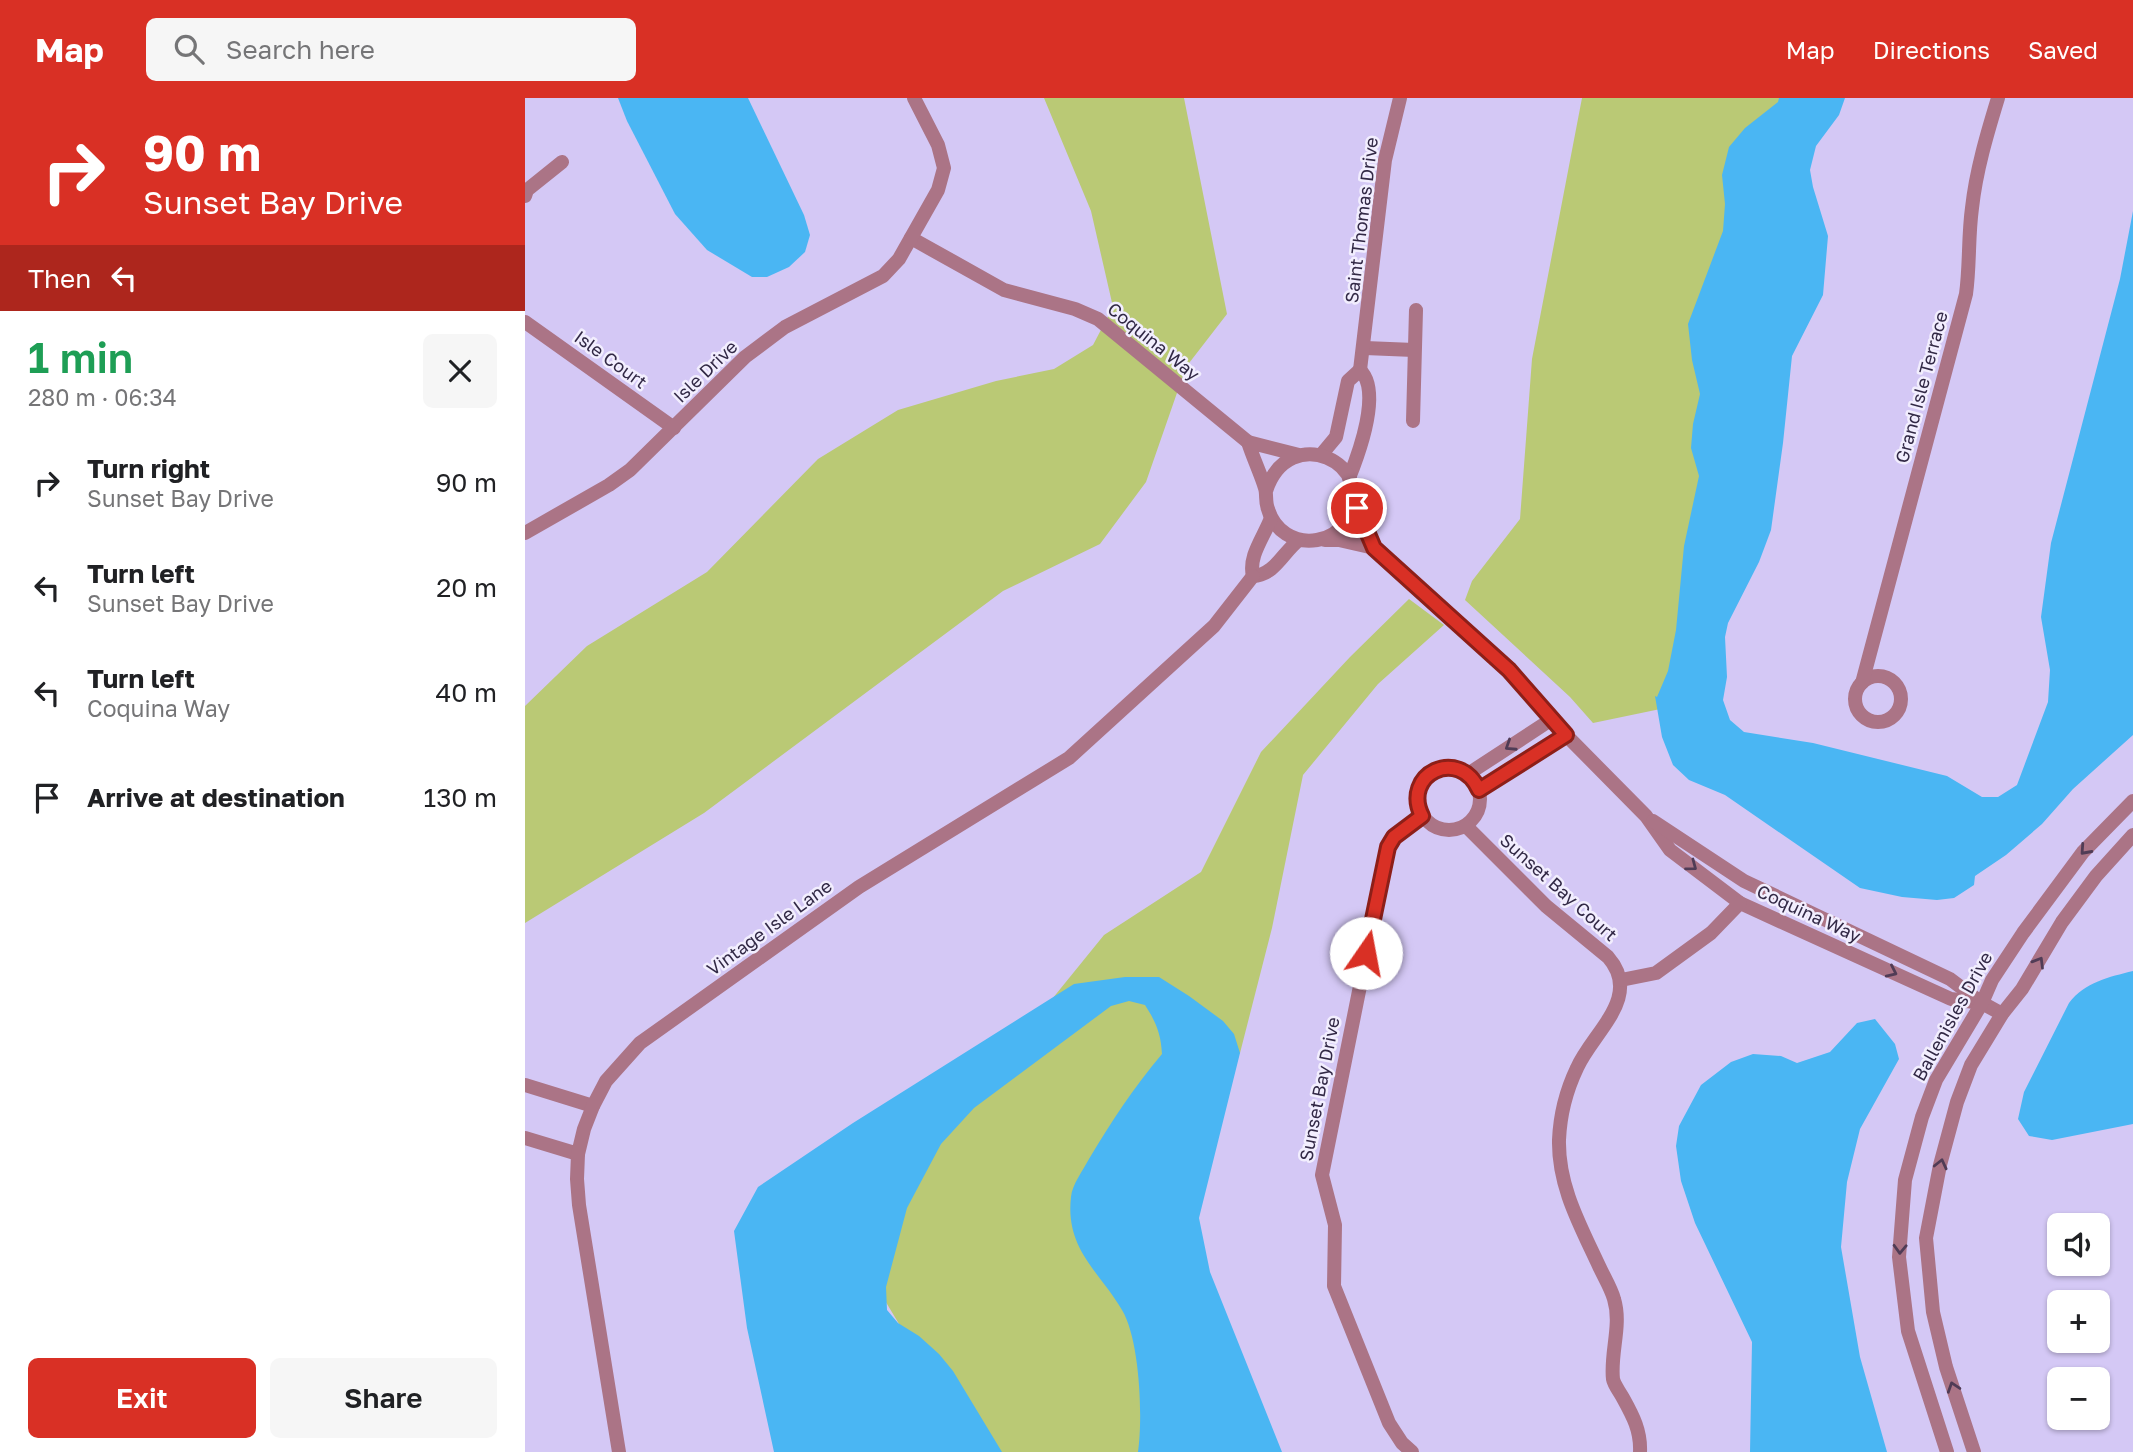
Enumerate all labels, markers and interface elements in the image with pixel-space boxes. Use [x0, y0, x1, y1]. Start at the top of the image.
search box [146, 18, 636, 81]
text: Map [35, 30, 104, 69]
icon: search [170, 30, 208, 68]
text: Search here [226, 34, 375, 65]
text: Map [1786, 35, 1835, 64]
text: Directions [1873, 35, 1990, 64]
text: Saved [2028, 35, 2098, 64]
text: 90 m [143, 123, 261, 182]
icon: right [28, 126, 119, 217]
street label: Saint Thomas Drive [1340, 136, 1382, 304]
text: Sunset Bay Drive [143, 183, 403, 221]
icon: left [105, 259, 143, 297]
text: Then [28, 263, 91, 294]
street label: Coquina Way [1104, 297, 1204, 385]
street label: Grand Isle Terrace [1890, 309, 1952, 465]
street label: Isle Court [570, 325, 652, 393]
text: 1 min [28, 332, 133, 382]
button: close [423, 334, 497, 408]
street label: Isle Drive [668, 335, 742, 407]
text: 280 m · 06:34 [28, 383, 177, 411]
text: Turn right [87, 453, 210, 484]
icon: right [28, 464, 66, 502]
text: 90 m [436, 467, 497, 498]
pin [1327, 478, 1387, 538]
text: Sunset Bay Drive [87, 484, 274, 512]
icon: arrive [1338, 489, 1376, 527]
text: Turn left [87, 558, 195, 589]
icon: left [28, 569, 66, 607]
text: 20 m [436, 572, 497, 603]
text: Sunset Bay Drive [87, 589, 274, 617]
text: Turn left [87, 663, 195, 694]
icon: left [28, 674, 66, 712]
text: 40 m [436, 677, 497, 708]
text: Coquina Way [87, 694, 230, 722]
one-way arrow [1505, 738, 1518, 751]
icon: arrive [28, 779, 66, 817]
text: Arrive at destination [87, 782, 345, 813]
text: 130 m [424, 782, 497, 813]
street label: Sunset Bay Court [1496, 829, 1622, 945]
one-way arrow [2081, 842, 2094, 855]
one-way arrow [1684, 858, 1696, 871]
street label: Vintage Isle Lane [702, 874, 836, 980]
street label: Coquina Way [1754, 879, 1864, 947]
position arrow [1329, 916, 1403, 990]
street label: Ballenisles Drive [1907, 948, 1997, 1084]
one-way arrow [2030, 956, 2043, 969]
one-way arrow [1885, 964, 1897, 978]
street label: Sunset Bay Drive [1294, 1015, 1344, 1163]
one-way arrow [1933, 1158, 1947, 1170]
map controls [2047, 1213, 2110, 1430]
button: sound [2047, 1213, 2110, 1276]
one-way arrow [1893, 1244, 1908, 1255]
button: + [2047, 1290, 2110, 1353]
button: Exit [28, 1358, 256, 1438]
button: Share [270, 1358, 497, 1438]
button: − [2047, 1367, 2110, 1430]
one-way arrow [1947, 1382, 1961, 1394]

